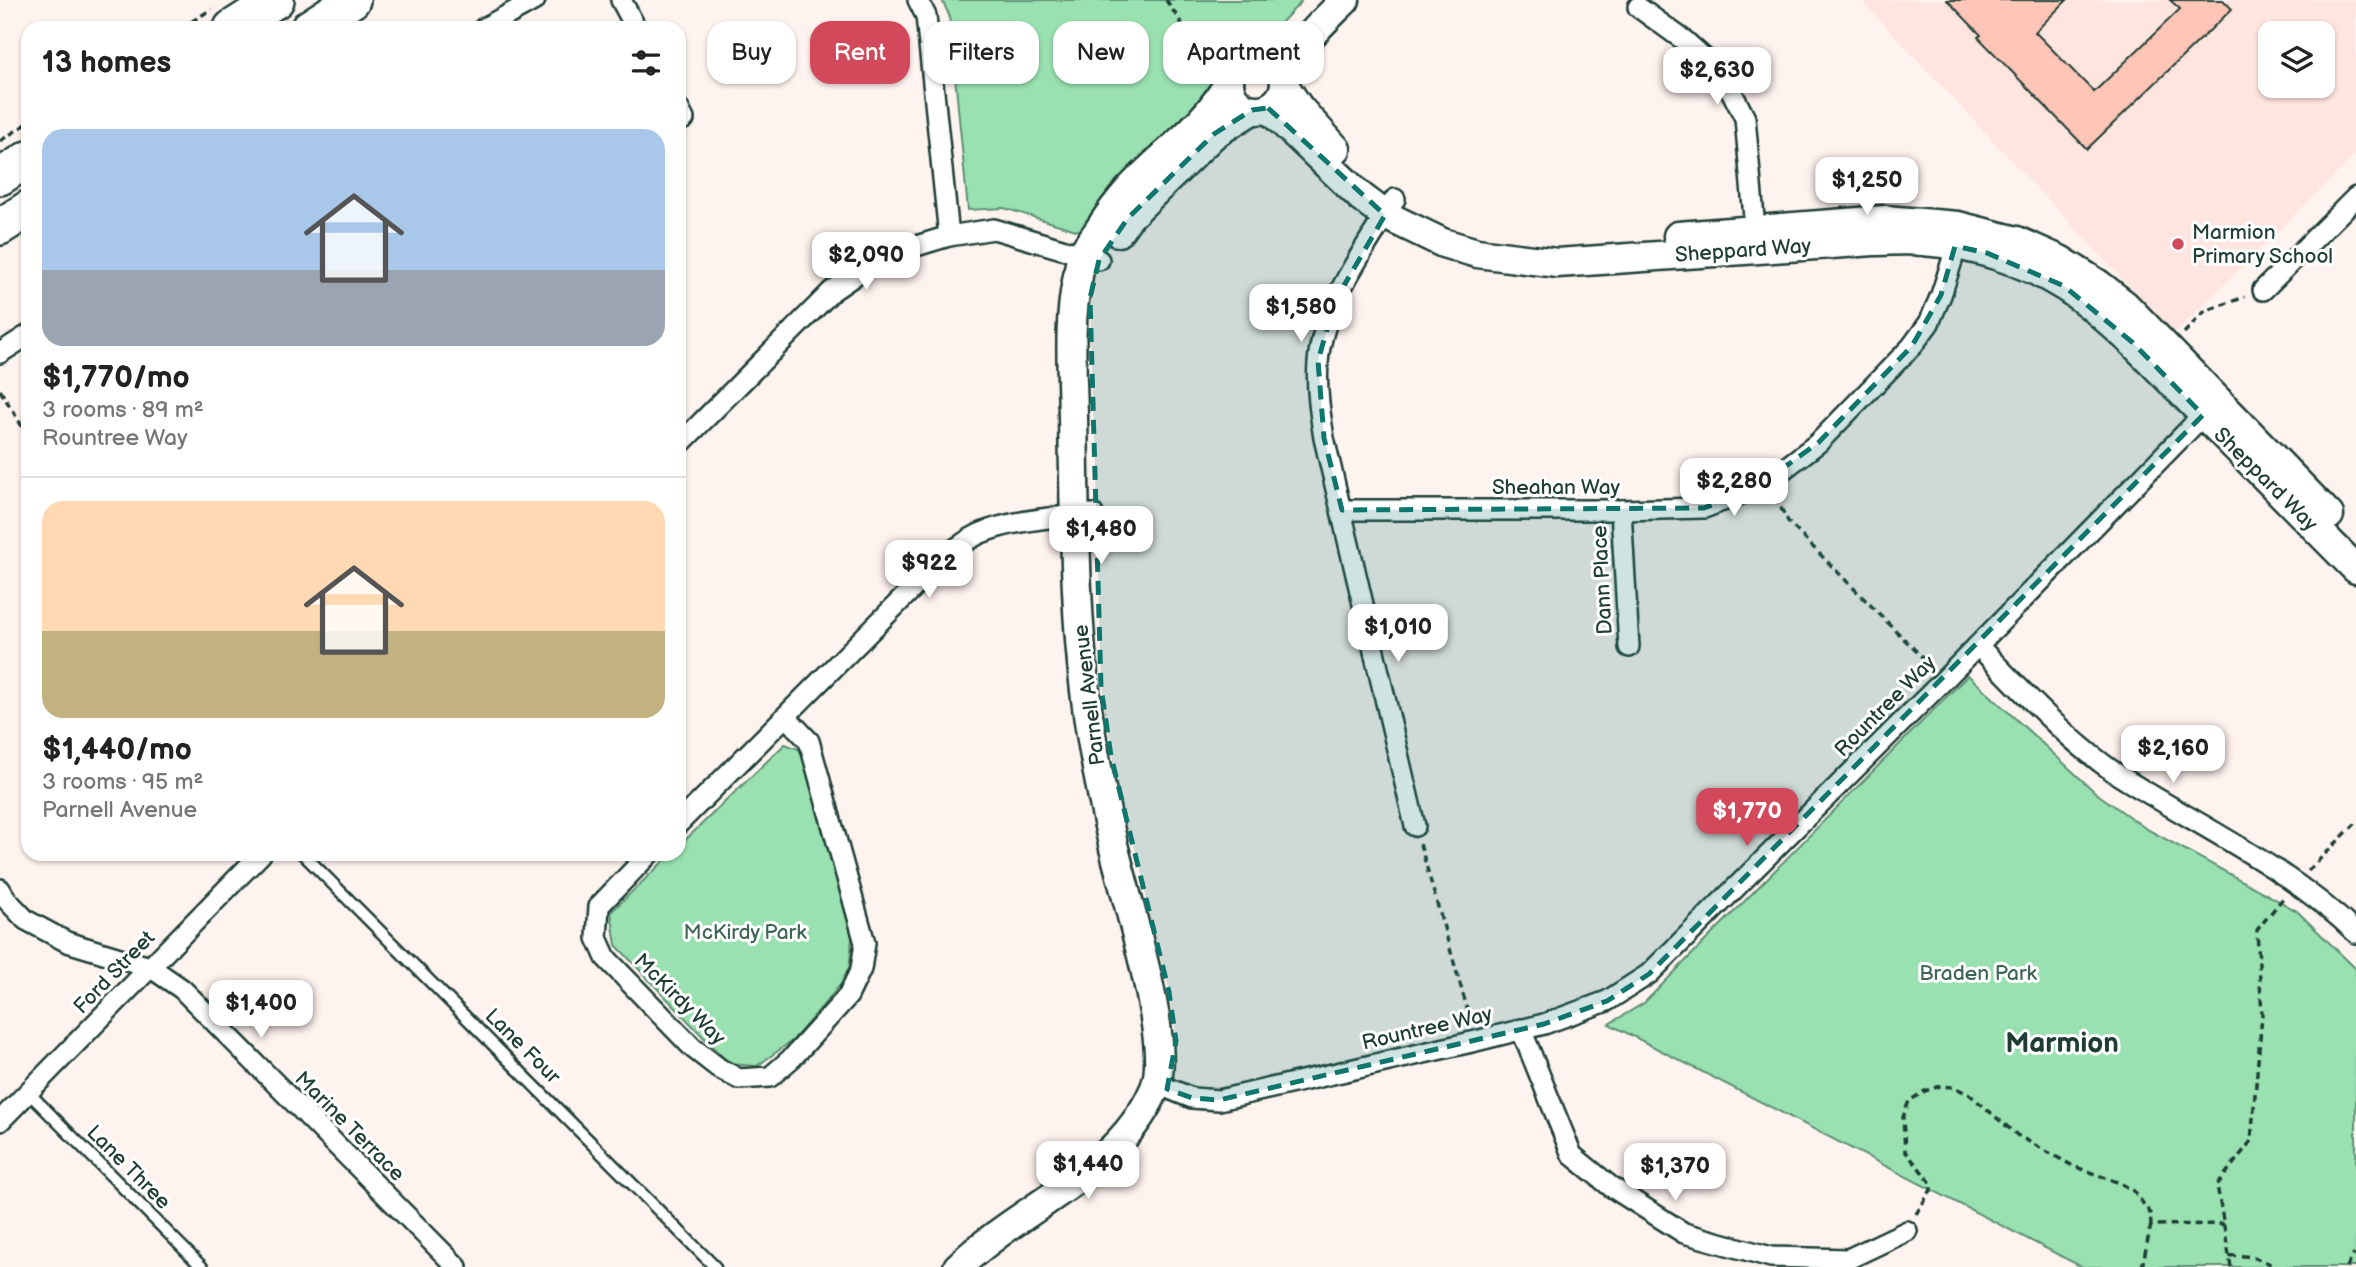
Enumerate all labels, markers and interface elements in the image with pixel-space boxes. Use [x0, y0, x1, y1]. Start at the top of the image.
chip: Buy [707, 21, 796, 84]
chip: Rent [810, 21, 910, 84]
chip: Filters [924, 21, 1039, 84]
chip: New [1053, 21, 1149, 84]
chip: Apartment [1163, 21, 1324, 84]
map controls [2258, 21, 2335, 98]
button: layers [2258, 21, 2335, 98]
icon: filters [627, 44, 665, 82]
text: 13 homes [42, 45, 171, 81]
pin: $2,630 [1660, 48, 1774, 107]
text: $2,630 [1679, 56, 1755, 84]
pin: $1,250 [1810, 158, 1924, 217]
text: $1,250 [1831, 166, 1903, 194]
icon: home [291, 175, 417, 301]
place label: Marmion Primary School [2192, 220, 2333, 269]
pin: $2,090 [809, 232, 923, 292]
street label: Sheppard Way [1674, 233, 1812, 268]
marker: Marmion Primary School [2170, 236, 2186, 252]
text: $2,090 [828, 241, 904, 269]
pin: $1,580 [1244, 284, 1358, 344]
text: $1,580 [1265, 293, 1337, 321]
text: $1,770/mo [42, 360, 190, 396]
text: 3 rooms · 89 m² [42, 396, 204, 424]
street label: Sheppard Way [2209, 422, 2323, 537]
text: Rountree Way [42, 424, 188, 452]
pin: $2,280 [1677, 458, 1791, 518]
text: $2,280 [1696, 467, 1772, 495]
street label: Sheahan Way [1492, 475, 1621, 500]
pin: $1,480 [1044, 506, 1158, 566]
text: $1,480 [1065, 515, 1137, 543]
street label: Dann Place [1587, 525, 1618, 635]
pin: $922 [888, 540, 970, 600]
icon: home [291, 547, 417, 673]
text: $922 [901, 549, 957, 577]
pin: $1,010 [1341, 604, 1455, 664]
text: $1,010 [1364, 613, 1432, 641]
street label: Parnell Avenue [1068, 623, 1111, 767]
street label: Rountree Way [1830, 650, 1942, 762]
pin: $2,160 [2116, 726, 2230, 785]
text: $1,440/mo [42, 732, 192, 768]
text: $2,160 [2137, 734, 2209, 762]
text: 3 rooms · 95 m² [42, 768, 203, 796]
pin: $1,770 [1690, 788, 1804, 848]
text: Parnell Avenue [42, 796, 197, 824]
text: $1,770 [1712, 797, 1782, 825]
park label: McKirdy Park [684, 920, 807, 945]
street label: Ford Street [69, 925, 161, 1019]
street label: McKirdy Way [629, 948, 731, 1051]
park label: Braden Park [1919, 961, 2037, 986]
pin: $1,400 [204, 981, 318, 1040]
text: $1,400 [225, 989, 297, 1017]
street label: Rountree Way [1360, 1001, 1495, 1056]
street label: Lane Four [480, 1004, 566, 1089]
district label: Marmion [2005, 1027, 2119, 1060]
street label: Marine Terrace [290, 1066, 410, 1186]
street label: Lane Three [81, 1120, 176, 1215]
pin: $1,440 [1031, 1142, 1145, 1201]
pin: $1,370 [1618, 1144, 1732, 1203]
text: $1,440 [1052, 1150, 1124, 1178]
text: $1,370 [1640, 1152, 1710, 1180]

